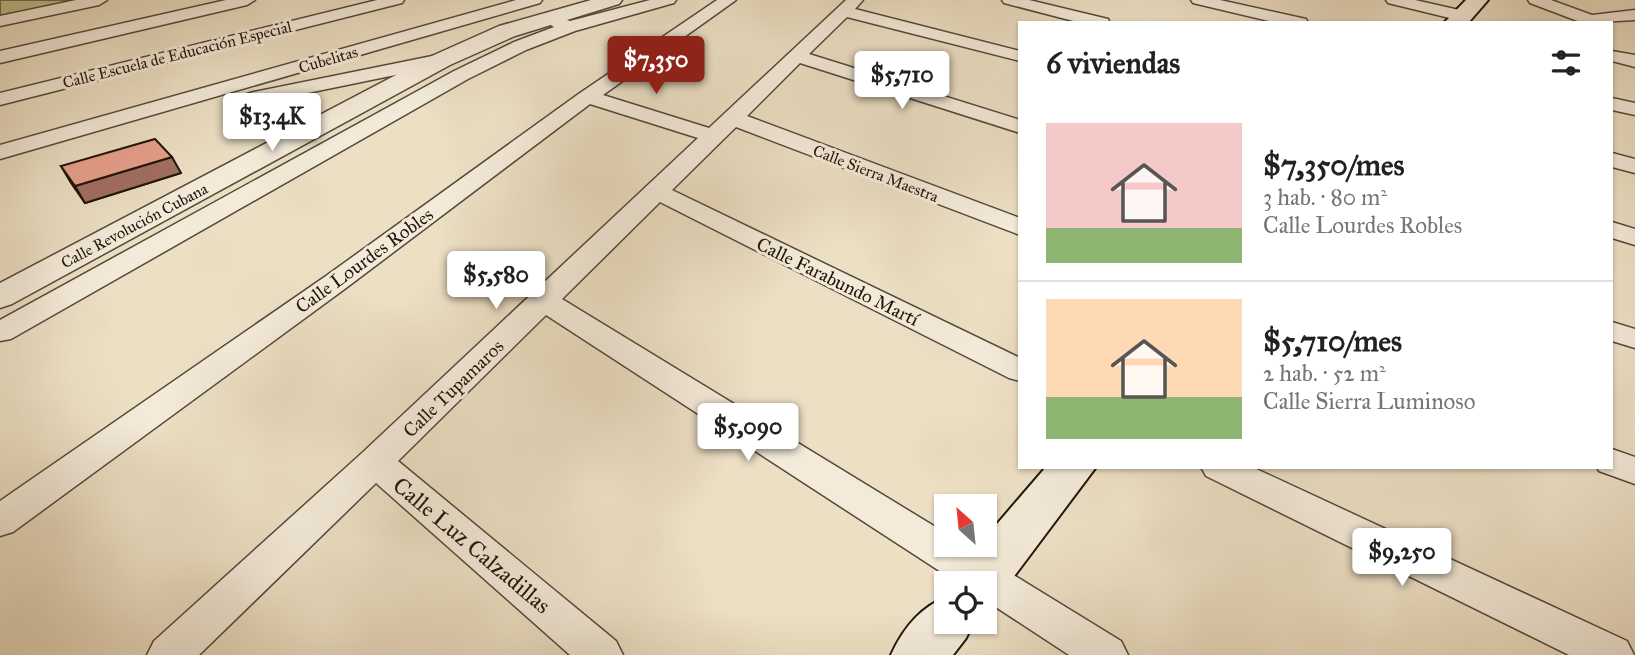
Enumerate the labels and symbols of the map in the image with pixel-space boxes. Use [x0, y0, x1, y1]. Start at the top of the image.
street label: Calle Escuela de Educación Especial [61, 17, 294, 92]
pin: $7,350 [599, 36, 713, 96]
street label: Cubelitas [296, 42, 360, 77]
pin: $5,710 [845, 52, 959, 111]
pin: $13.4K [215, 94, 329, 153]
street label: Calle Sierra Maestra [810, 141, 942, 206]
street label: Calle Revolución Cubana [58, 179, 211, 272]
street label: Calle Lourdes Robles [291, 203, 438, 318]
street label: Calle Farabundo Martí [753, 232, 923, 331]
pin: $5,580 [439, 252, 553, 311]
street label: Calle Tupamaros [398, 334, 509, 442]
pin: $5,090 [691, 404, 805, 463]
street label: Calle Luz Calzadillas [387, 471, 557, 619]
north arrow [934, 494, 998, 556]
pin: $9,250 [1345, 528, 1459, 588]

